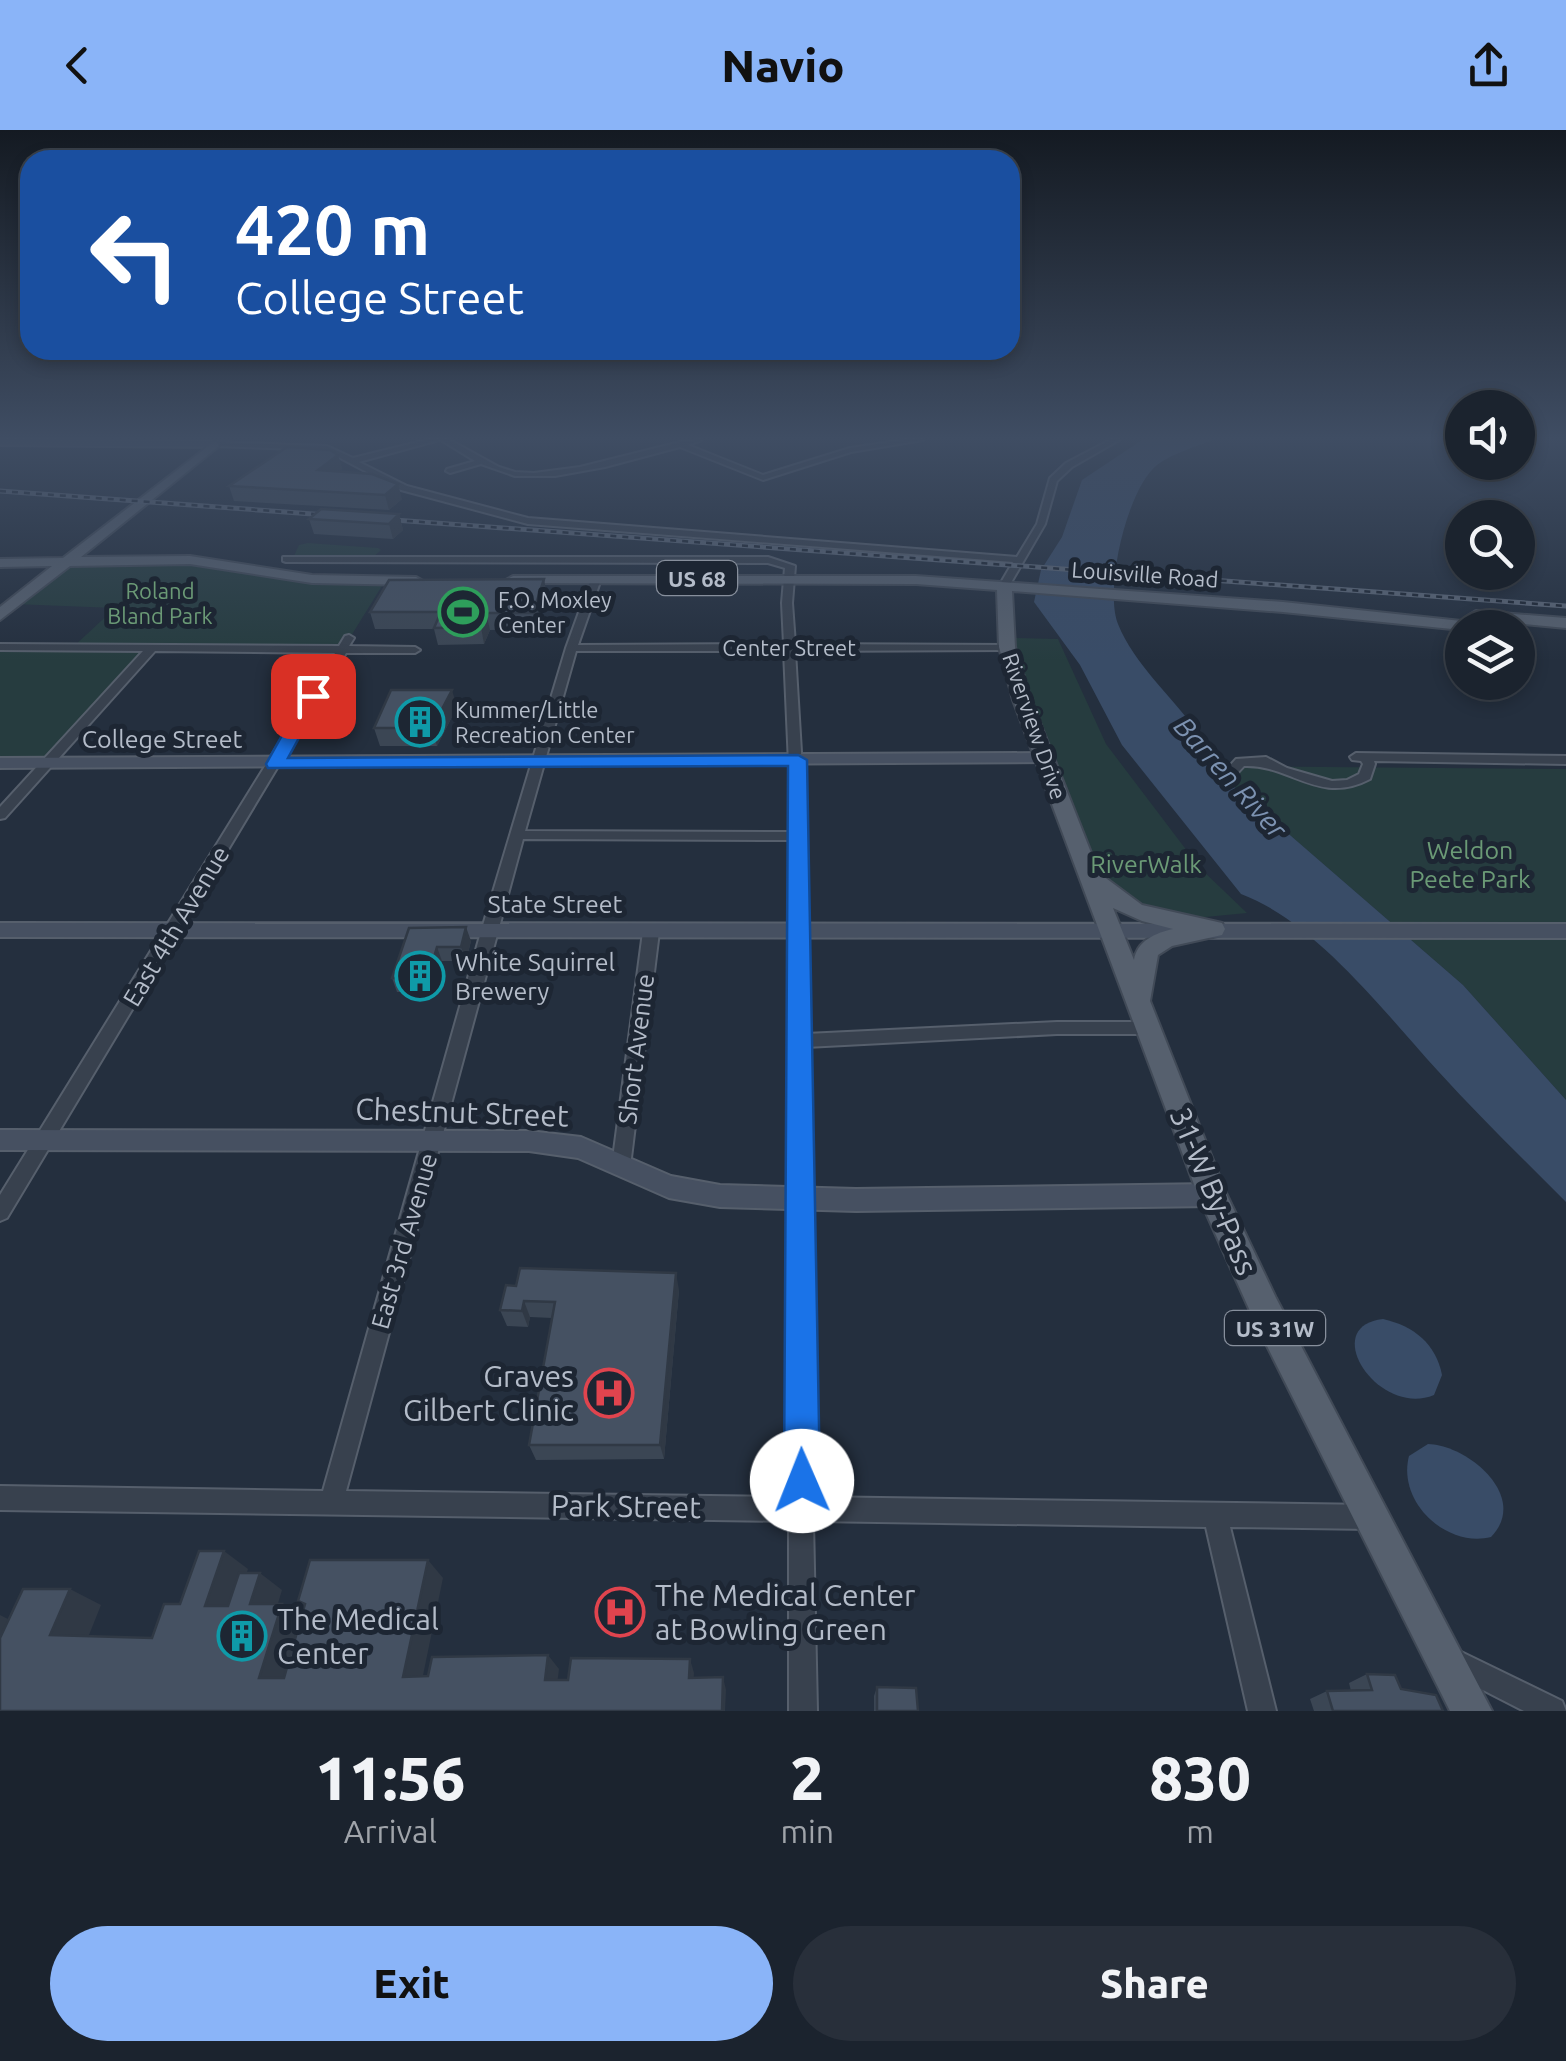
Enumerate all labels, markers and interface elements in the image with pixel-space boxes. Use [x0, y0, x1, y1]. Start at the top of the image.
icon: back [50, 38, 105, 93]
icon: share [1461, 38, 1516, 93]
text: Navio [721, 40, 845, 91]
icon: left [70, 190, 200, 320]
text: 420 m [235, 190, 430, 268]
text: College Street [235, 272, 524, 323]
map controls [1445, 390, 1535, 700]
button: sound [1445, 390, 1535, 480]
button: search [1445, 500, 1535, 590]
street label: Louisville Road [1071, 556, 1219, 592]
road number: US 68 [657, 561, 737, 595]
park label: Roland Bland Park [107, 578, 213, 628]
sports icon: F.O. Moxley Center [437, 586, 489, 638]
place label: F.O. Moxley Center [498, 587, 612, 637]
button: layers [1445, 610, 1535, 700]
street label: Center Street [722, 635, 856, 660]
street label: Riverview Drive [998, 650, 1072, 802]
pin [271, 654, 356, 739]
icon: arrive [286, 669, 341, 724]
building icon: Kummer/Little Recreation Center [394, 696, 446, 748]
place label: Kummer/Little Recreation Center [455, 697, 635, 747]
water label: Barren River [1169, 710, 1294, 845]
street label: College Street [82, 725, 242, 753]
park label: Weldon Peete Park [1409, 836, 1531, 893]
street label: East 4th Avenue [117, 841, 235, 1011]
park label: RiverWalk [1090, 850, 1202, 878]
street label: State Street [488, 890, 623, 918]
place label: White Squirrel Brewery [455, 948, 615, 1005]
building icon: White Squirrel Brewery [394, 950, 446, 1002]
street label: Short Avenue [613, 972, 659, 1126]
street label: Chestnut Street [355, 1091, 570, 1133]
street label: 31-W By-Pass [1164, 1102, 1264, 1280]
street label: East 3rd Avenue [366, 1150, 442, 1332]
road number: US 31W [1225, 1311, 1325, 1345]
place label: Graves Gilbert Clinic [403, 1359, 574, 1427]
hospital icon: Graves Gilbert Clinic [583, 1367, 635, 1419]
position arrow [750, 1429, 854, 1533]
street label: Park Street [551, 1488, 702, 1524]
place label: The Medical Center at Bowling Green [655, 1578, 916, 1646]
hospital icon: The Medical Center at Bowling Green [594, 1586, 646, 1638]
place label: The Medical Center [277, 1602, 439, 1670]
building icon: The Medical Center [216, 1610, 268, 1662]
text: 11:56 [315, 1744, 465, 1811]
text: 2 [790, 1744, 824, 1811]
text: 830 [1149, 1744, 1251, 1811]
text: Arrival [344, 1813, 437, 1849]
text: min [780, 1813, 834, 1849]
text: m [1186, 1813, 1214, 1849]
button: Exit [50, 1926, 773, 2041]
button: Share [793, 1926, 1516, 2041]

